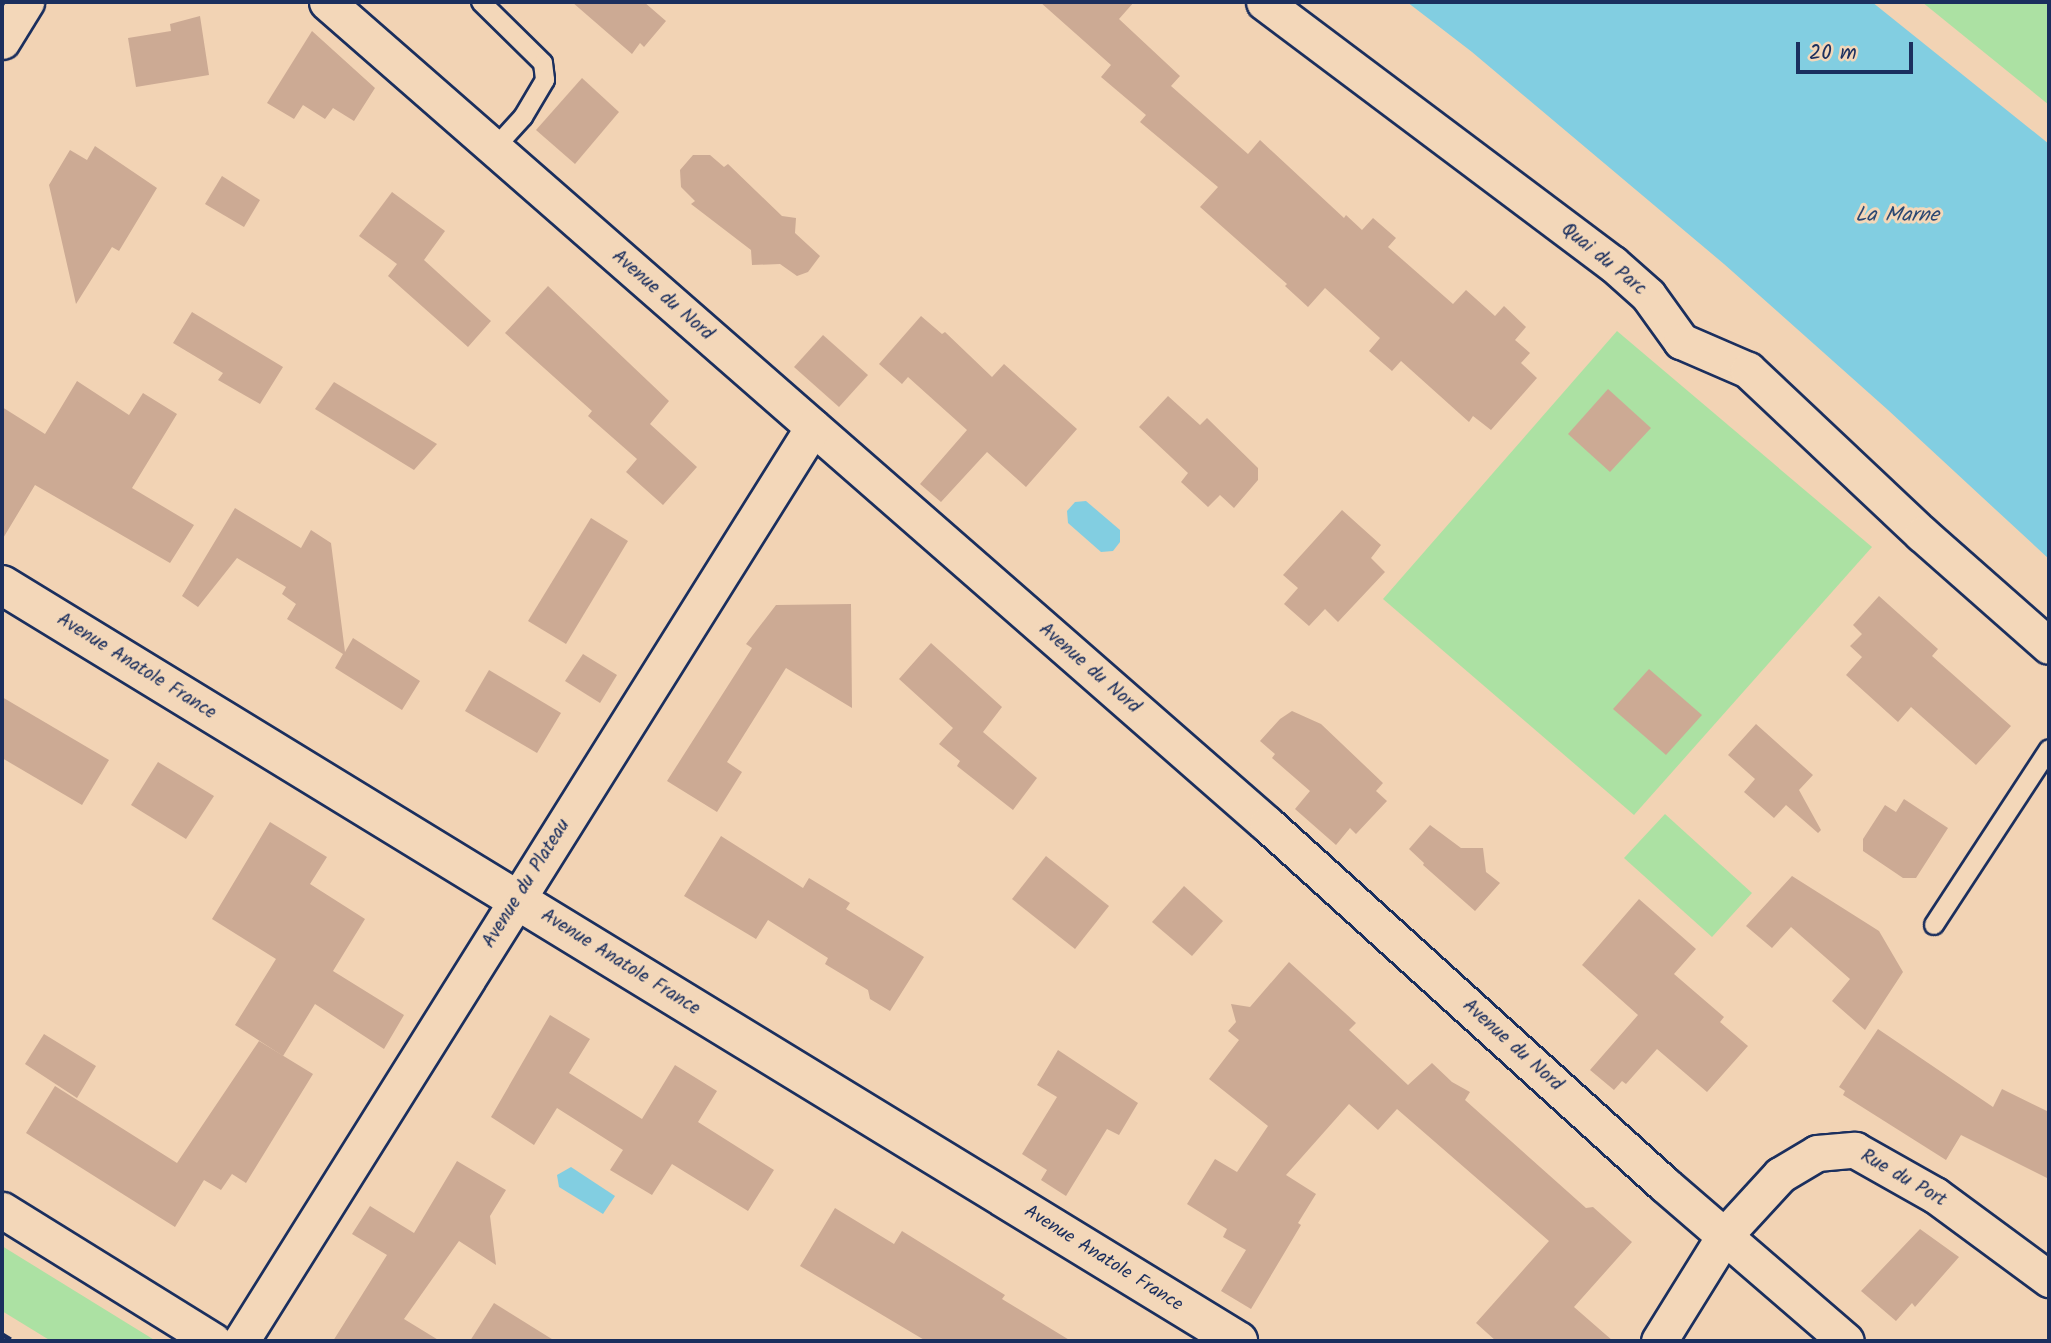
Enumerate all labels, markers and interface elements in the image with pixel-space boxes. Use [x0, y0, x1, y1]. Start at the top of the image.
scale bar [1799, 28, 1916, 72]
text: 20 m [1809, 37, 1857, 70]
water label: La Marne [1855, 203, 1939, 229]
street label: Quai du Parc [1556, 219, 1650, 301]
street label: Avenue du Nord [607, 246, 717, 346]
street label: Avenue Anatole France [52, 609, 220, 725]
street label: Avenue du Nord [1034, 619, 1144, 719]
street label: Avenue du Plateau [478, 815, 576, 953]
street label: Avenue Anatole France [536, 905, 704, 1021]
street label: Avenue du Nord [1457, 995, 1567, 1097]
street label: Rue du Port [1856, 1145, 1950, 1213]
street label: Avenue Anatole France [1019, 1201, 1187, 1317]

